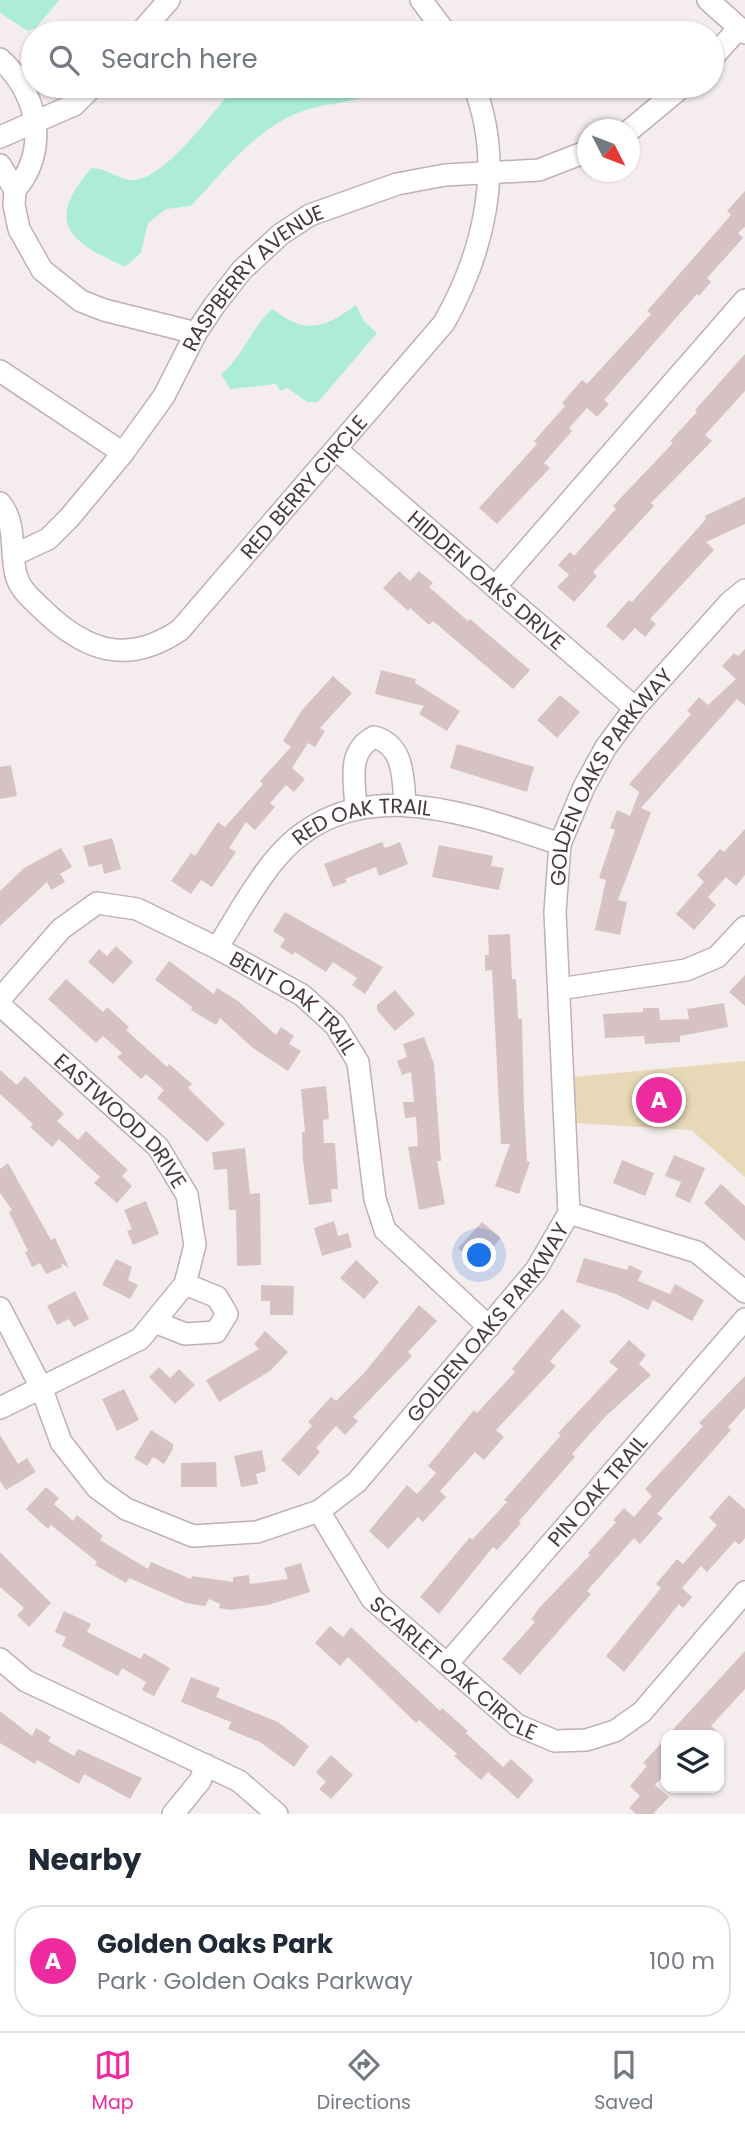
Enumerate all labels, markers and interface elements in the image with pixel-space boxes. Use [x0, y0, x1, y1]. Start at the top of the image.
search box [21, 21, 724, 98]
icon: search [45, 41, 83, 79]
text: Search here [101, 41, 258, 77]
north arrow [577, 119, 640, 182]
street label: RASPBERRY AVENUE [175, 197, 327, 356]
street label: RED BERRY CIRCLE [233, 408, 373, 565]
street label: HIDDEN OAKS DRIVE [402, 503, 572, 656]
street label: GOLDEN OAKS PARKWAY [542, 661, 679, 887]
street label: RED OAK TRAIL [285, 791, 433, 851]
street label: BENT OAK TRAIL [225, 943, 364, 1060]
street label: EASTWOOD DRIVE [48, 1046, 194, 1194]
pin: A [636, 1074, 682, 1126]
street label: GOLDEN OAKS PARKWAY [399, 1217, 575, 1428]
your location [462, 1238, 496, 1272]
street label: PIN OAK TRAIL [541, 1428, 653, 1553]
street label: SCARLET OAK CIRCLE [364, 1589, 542, 1746]
map controls [661, 1730, 724, 1793]
button: layers [661, 1730, 724, 1793]
text: Nearby [28, 1838, 142, 1881]
text: Golden Oaks Park [97, 1926, 333, 1962]
text: A [45, 1945, 61, 1977]
text: 100 m [649, 1945, 715, 1977]
text: Park · Golden Oaks Parkway [97, 1965, 413, 1997]
tab: Map [92, 2046, 134, 2117]
tab: Directions [317, 2046, 411, 2117]
tab: Saved [594, 2046, 653, 2117]

